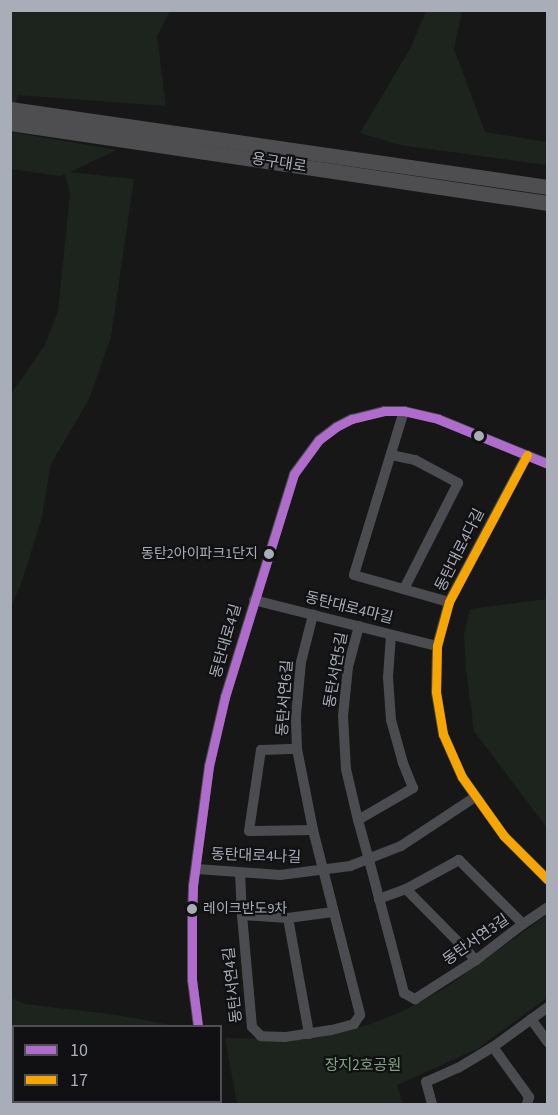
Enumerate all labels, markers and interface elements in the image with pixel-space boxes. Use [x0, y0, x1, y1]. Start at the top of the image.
street label: 용구대로 [250, 150, 308, 176]
unlabelled marker [473, 430, 485, 442]
street label: 동탄대로4다길 [431, 506, 489, 594]
place label: 동탄2아이파크1단지 [141, 546, 258, 562]
marker: 동탄2아이파크1단지 [263, 548, 275, 560]
street label: 동탄대로4마길 [303, 588, 395, 628]
street label: 동탄대로4길 [207, 602, 245, 680]
street label: 동탄서연5길 [320, 631, 352, 709]
street label: 동탄서연6길 [273, 659, 297, 737]
street label: 동탄대로4나길 [211, 845, 301, 867]
place label: 레이크반도9차 [203, 901, 287, 917]
marker: 레이크반도9차 [186, 903, 198, 915]
street label: 동탄서연3길 [440, 911, 512, 969]
street label: 동탄서연4길 [220, 946, 246, 1024]
legend [12, 1025, 222, 1103]
text: 10 [70, 1038, 88, 1063]
park label: 장지2호공원 [325, 1057, 401, 1075]
text: 17 [70, 1068, 88, 1093]

